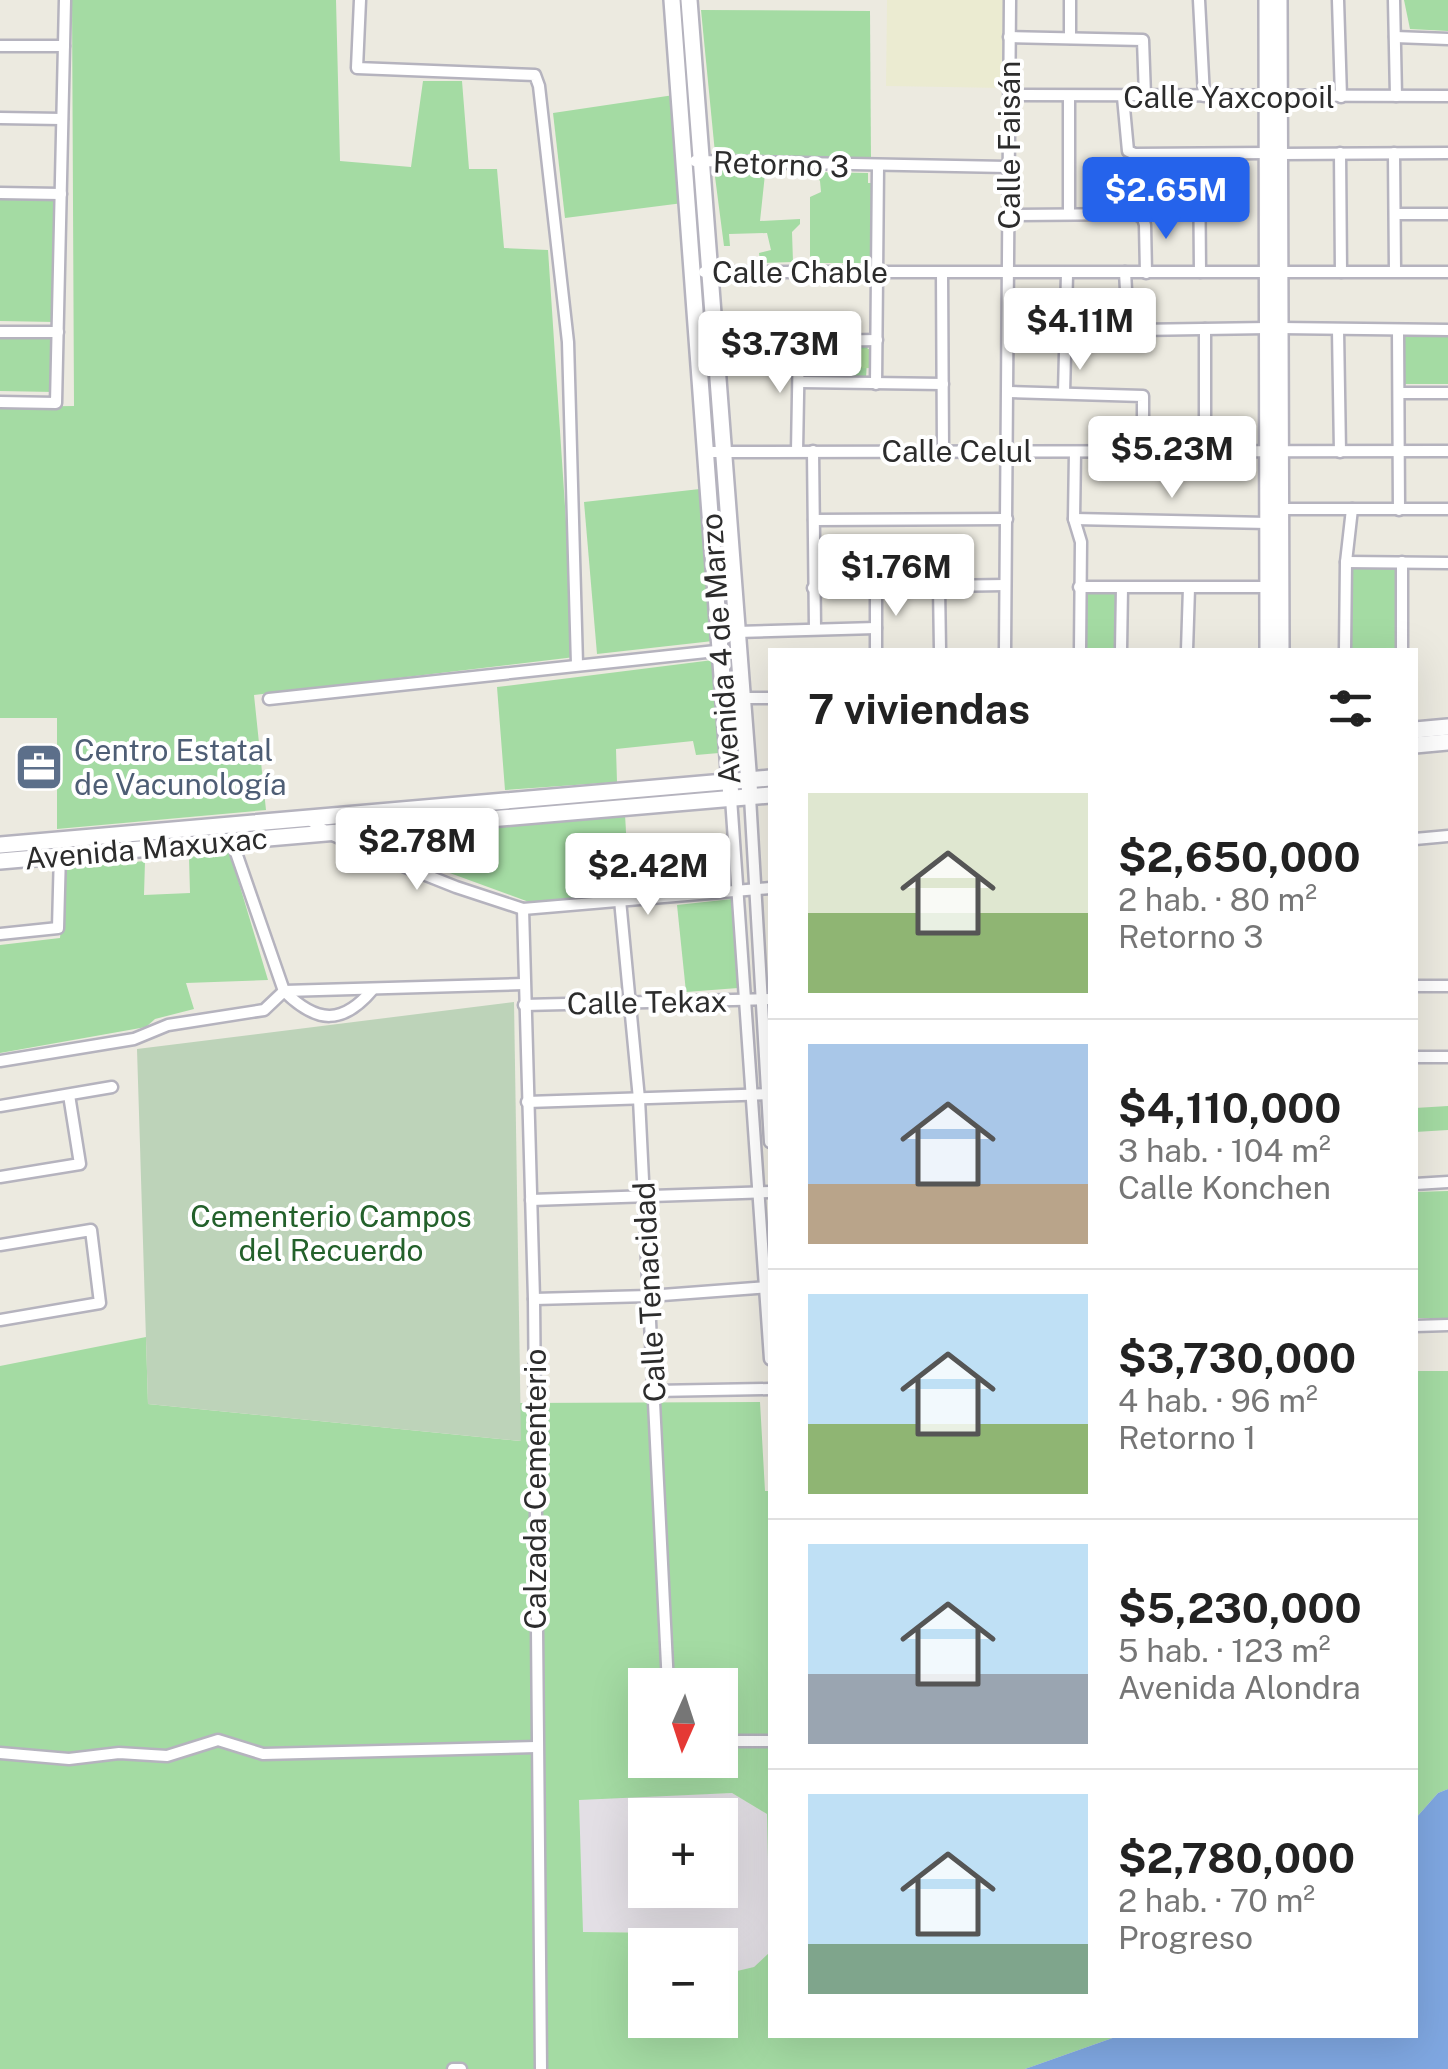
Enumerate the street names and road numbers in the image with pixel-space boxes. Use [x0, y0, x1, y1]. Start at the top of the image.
street label: Calle Faisán [991, 61, 1027, 229]
street label: Calle Yaxcopoil [1123, 79, 1335, 115]
street label: Retorno 3 [712, 144, 850, 184]
street label: Calle Chable [712, 254, 888, 290]
street label: Calle Celul [881, 433, 1033, 469]
street label: Avenida 4 de Marzo [693, 512, 747, 786]
street label: Avenida Maxuxac [23, 819, 269, 877]
street label: Calle Tekax [566, 983, 728, 1021]
street label: Calle Tenacidad [625, 1181, 673, 1403]
street label: Calzada Cementerio [517, 1349, 553, 1629]

